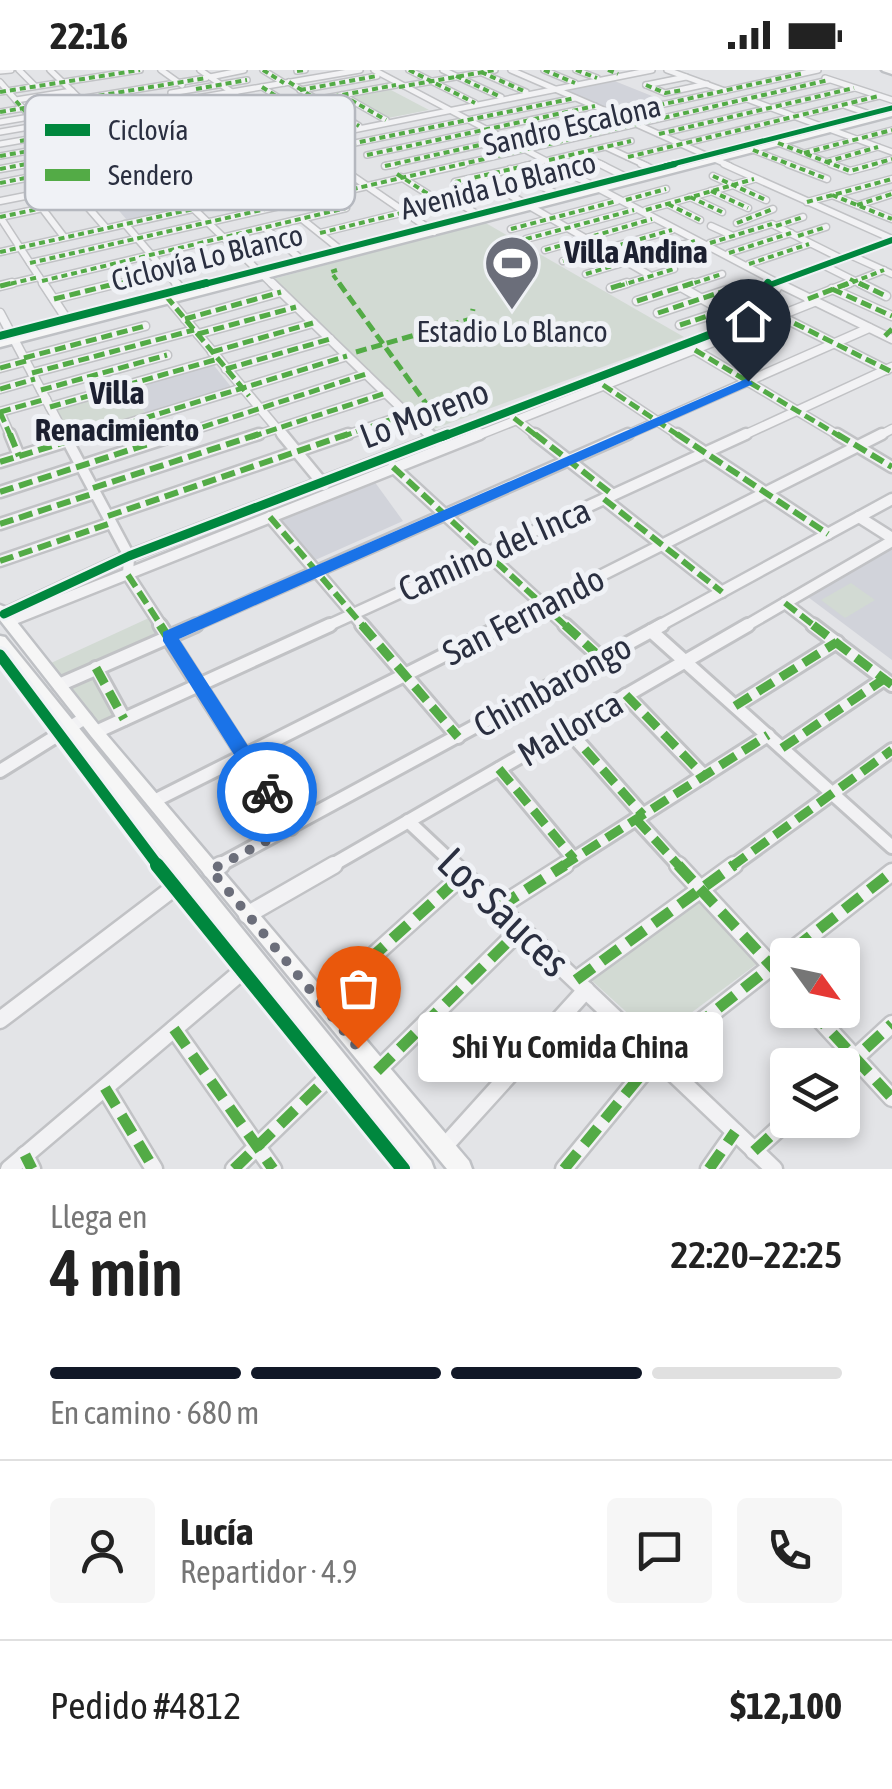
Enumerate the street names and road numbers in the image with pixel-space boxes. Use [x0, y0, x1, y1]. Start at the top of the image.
street label: Sandro Escalona [480, 88, 664, 162]
street label: Avenida Lo Blanco [397, 144, 599, 226]
street label: Ciclovía Lo Blanco [108, 217, 306, 297]
street label: Lo Moreno [354, 370, 494, 456]
street label: Camino del Inca [392, 489, 596, 609]
street label: San Fernando [436, 557, 610, 673]
street label: Chimbarongo [466, 625, 638, 745]
street label: Mallorca [511, 682, 629, 774]
street label: Los Sauces [429, 838, 579, 986]

